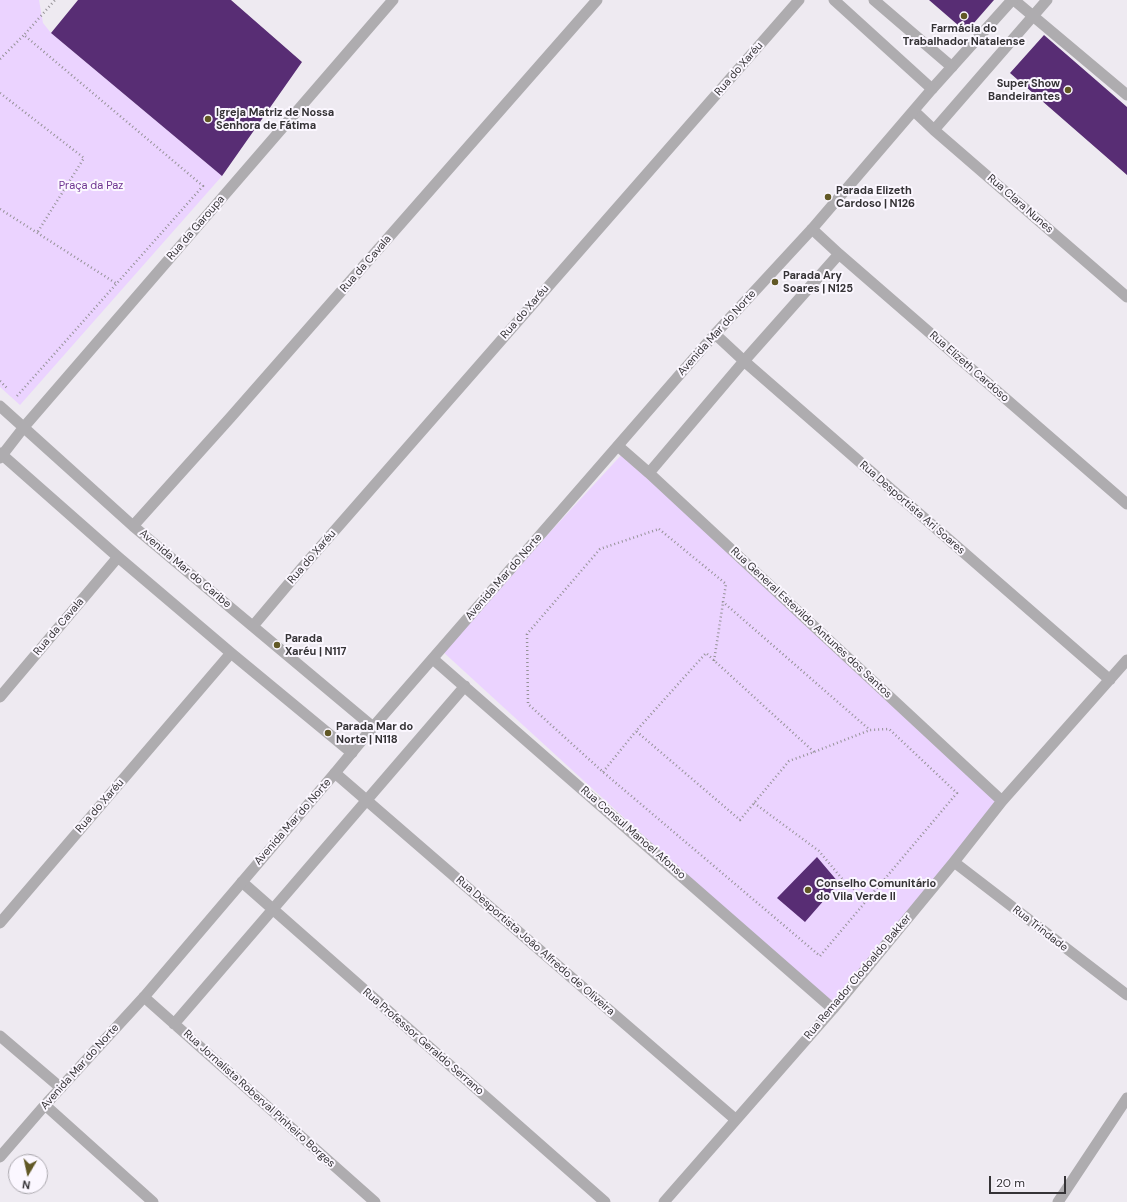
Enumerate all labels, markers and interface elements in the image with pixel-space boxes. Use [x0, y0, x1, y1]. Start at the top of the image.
marker: Farmácia do Trabalhador Natalense [959, 11, 969, 21]
place label: Farmácia do Trabalhador Natalense [903, 22, 1025, 48]
street label: Rua do Xaréu [712, 39, 766, 99]
place label: Super Show Bandeirantes [988, 77, 1060, 103]
marker: Super Show Bandeirantes [1063, 85, 1073, 95]
place label: Igreja Matriz de Nossa Senhora de Fátima [216, 106, 334, 132]
marker: Igreja Matriz de Nossa Senhora de Fátima [203, 114, 213, 124]
street label: Rua Clara Nunes [984, 172, 1056, 236]
park label: Praça da Paz [59, 179, 123, 193]
place label: Parada Elizeth Cardoso | N126 [836, 184, 915, 210]
marker: Parada Elizeth Cardoso | N126 [823, 192, 833, 202]
street label: Rua da Garoupa [164, 193, 228, 263]
street label: Rua da Cavala [338, 233, 394, 295]
place label: Parada Ary Soares | N125 [783, 269, 853, 295]
marker: Parada Ary Soares | N125 [770, 277, 780, 287]
street label: Rua do Xaréu [498, 282, 552, 342]
street label: Avenida Mar do Norte [675, 288, 759, 378]
street label: Rua Elizeth Cardoso [927, 329, 1011, 405]
street label: Rua Desportista Ari Soares [857, 459, 967, 557]
street label: Avenida Mar do Caribe [136, 527, 234, 611]
street label: Rua do Xaréu [285, 527, 339, 587]
street label: Avenida Mar do Norte [463, 531, 545, 623]
street label: Rua General Estevildo Antunes dos Santos [728, 545, 894, 701]
street label: Rua da Cavala [31, 596, 87, 658]
place label: Parada Xaréu | N117 [285, 632, 346, 658]
marker: Parada Xaréu | N117 [272, 640, 282, 650]
place label: Parada Mar do Norte | N118 [336, 720, 413, 746]
marker: Parada Mar do Norte | N118 [323, 728, 333, 738]
street label: Rua do Xaréu [73, 776, 127, 836]
street label: Avenida Mar do Norte [252, 776, 334, 868]
street label: Rua Consul Manoel Afonso [578, 784, 688, 882]
street label: Rua Desportista João Alfredo de Oliveira [453, 874, 617, 1018]
place label: Conselho Comunitário do Vila Verde II [816, 877, 936, 903]
marker: Conselho Comunitário do Vila Verde II [803, 885, 813, 895]
street label: Rua Trindade [1010, 903, 1070, 955]
street label: Rua Remador Clodoaldo Bakker [802, 912, 914, 1042]
street label: Rua Professor Geraldo Serrano [360, 986, 486, 1098]
street label: Avenida Mar do Norte [38, 1022, 122, 1112]
street label: Rua Jornalista Roberval Pinheiro Borges [181, 1027, 337, 1171]
north arrow [8, 1154, 48, 1194]
scale bar [991, 1168, 1068, 1194]
text: 20 m [996, 1175, 1025, 1191]
text: N [21, 1177, 31, 1192]

